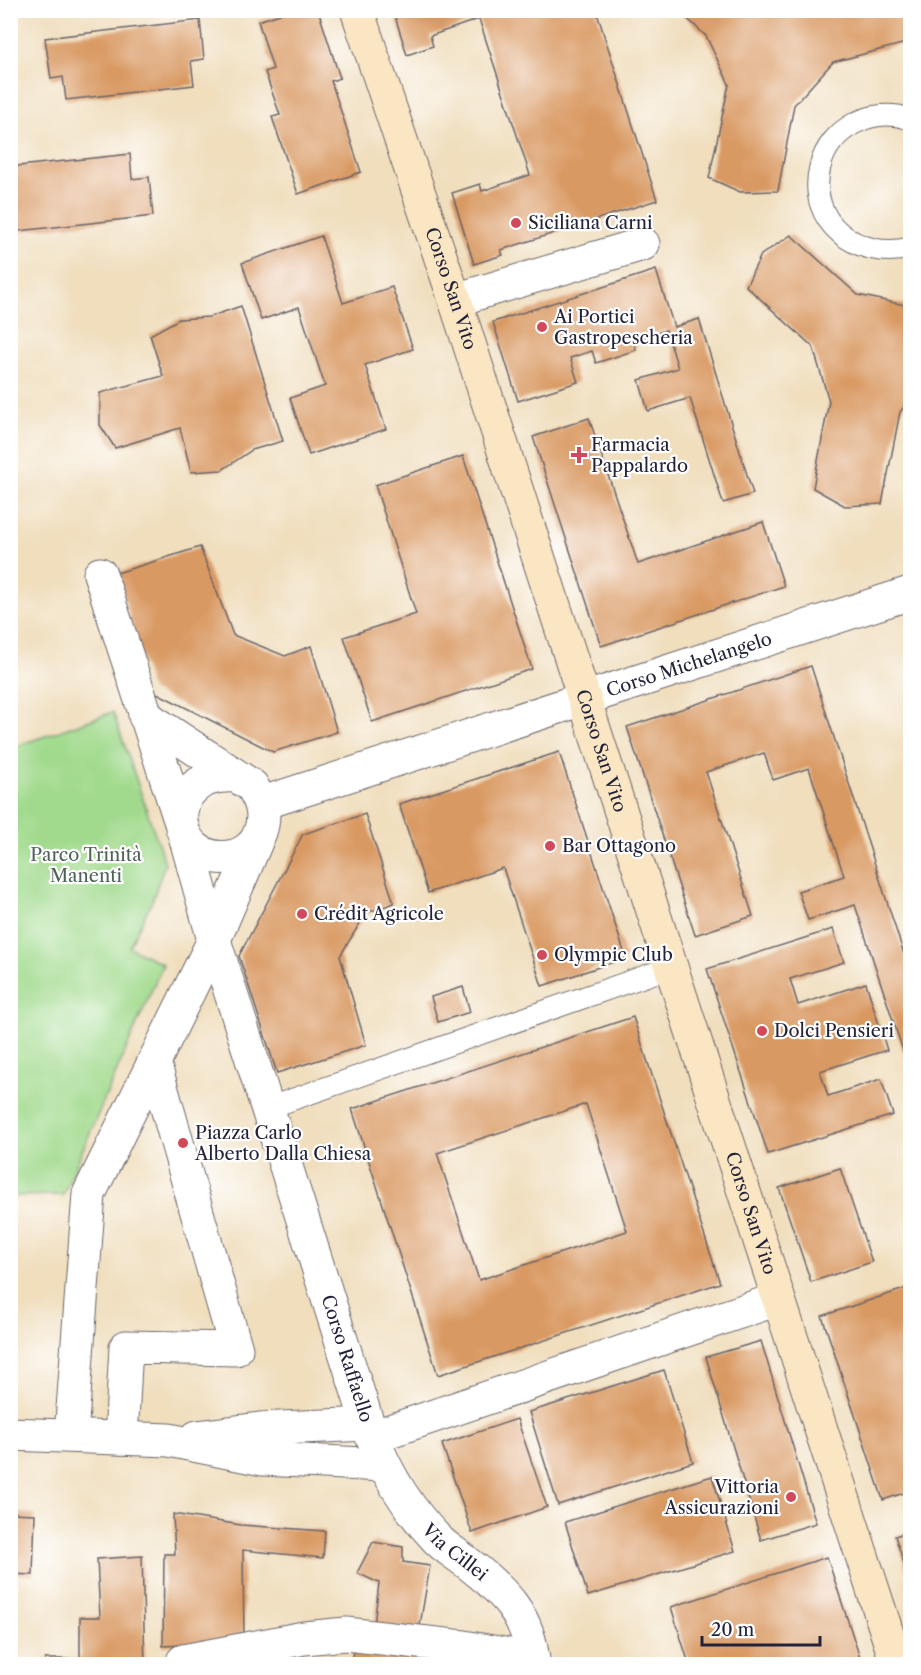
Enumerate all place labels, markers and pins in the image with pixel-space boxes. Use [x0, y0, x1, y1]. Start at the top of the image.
place label: Siciliana Carni [528, 212, 653, 234]
marker: Siciliana Carni [509, 216, 523, 230]
place label: Ai Portici Gastropescheria [553, 306, 693, 349]
marker: Ai Portici Gastropescheria [535, 320, 549, 334]
place label: Farmacia Pappalardo [591, 434, 688, 477]
marker: Farmacia Pappalardo [572, 448, 586, 462]
place label: Bar Ottagono [562, 835, 676, 857]
marker: Bar Ottagono [543, 839, 557, 853]
place label: Crédit Agricole [314, 903, 444, 925]
marker: Crédit Agricole [295, 907, 309, 921]
place label: Olympic Club [554, 944, 673, 966]
marker: Olympic Club [535, 948, 549, 962]
place label: Dolci Pensieri [774, 1020, 894, 1042]
marker: Dolci Pensieri [755, 1024, 769, 1038]
place label: Piazza Carlo Alberto Dalla Chiesa [194, 1122, 372, 1165]
marker: Piazza Carlo Alberto Dalla Chiesa [176, 1136, 190, 1150]
place label: Vittoria Assicurazioni [663, 1476, 780, 1519]
marker: Vittoria Assicurazioni [784, 1490, 798, 1504]

